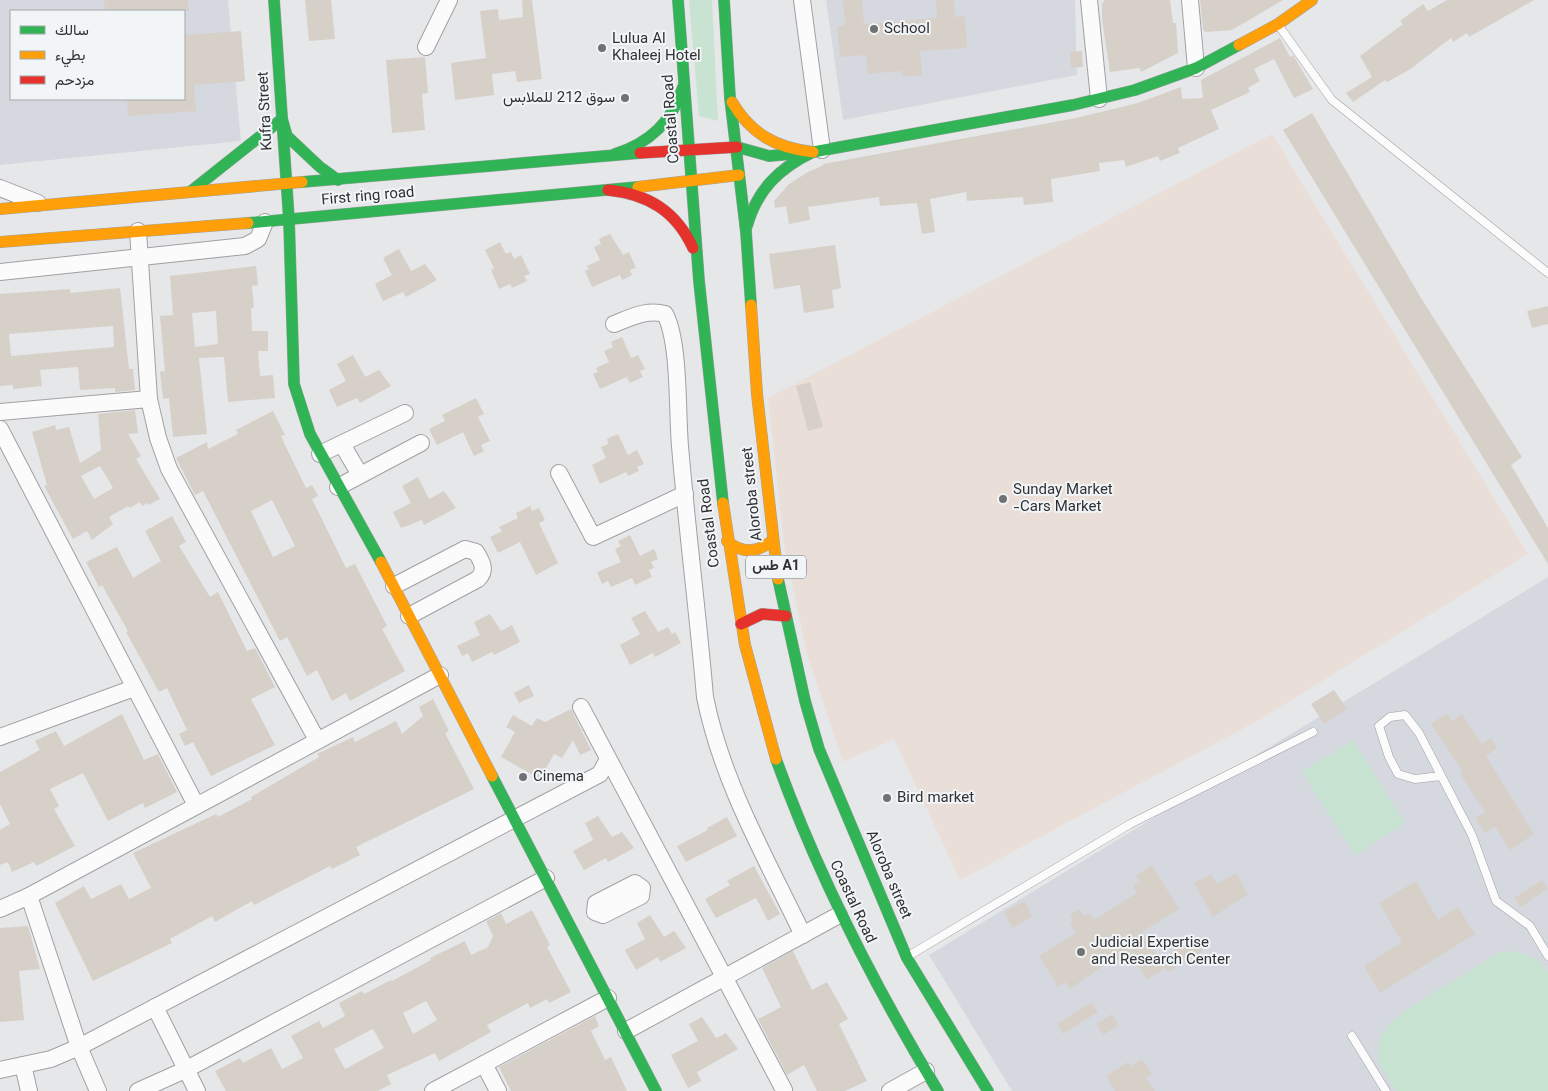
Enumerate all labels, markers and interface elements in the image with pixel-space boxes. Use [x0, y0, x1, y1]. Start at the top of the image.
legend [10, 10, 185, 100]
place label: School [884, 18, 930, 41]
text: سالك [55, 20, 89, 43]
marker: School [868, 23, 880, 35]
place label: Lulua Al Khaleej Hotel [612, 28, 701, 68]
marker: Lulua Al Khaleej Hotel [596, 42, 608, 54]
text: بطيء [55, 45, 85, 68]
text: مزدحم [55, 70, 94, 93]
street label: Kufra Street [252, 71, 280, 151]
street label: Coastal Road [657, 74, 687, 164]
place label: سوق 212 للملابس [503, 87, 615, 110]
marker: سوق 212 للملابس [619, 92, 631, 104]
street label: First ring road [321, 181, 415, 213]
street label: Aloroba street [737, 446, 769, 542]
street label: Coastal Road [693, 477, 727, 569]
place label: Sunday Market -Cars Market [1013, 479, 1113, 519]
marker: Sunday Market -Cars Market [997, 493, 1009, 505]
road number: طس A1 [746, 556, 806, 578]
place label: Cinema [533, 766, 584, 789]
marker: Cinema [517, 771, 529, 783]
place label: Bird market [897, 787, 974, 810]
marker: Bird market [881, 792, 893, 804]
street label: Aloroba street [859, 827, 917, 923]
street label: Coastal Road [823, 857, 881, 947]
place label: Judicial Expertise and Research Center [1091, 932, 1230, 972]
marker: Judicial Expertise and Research Center [1075, 946, 1087, 958]

